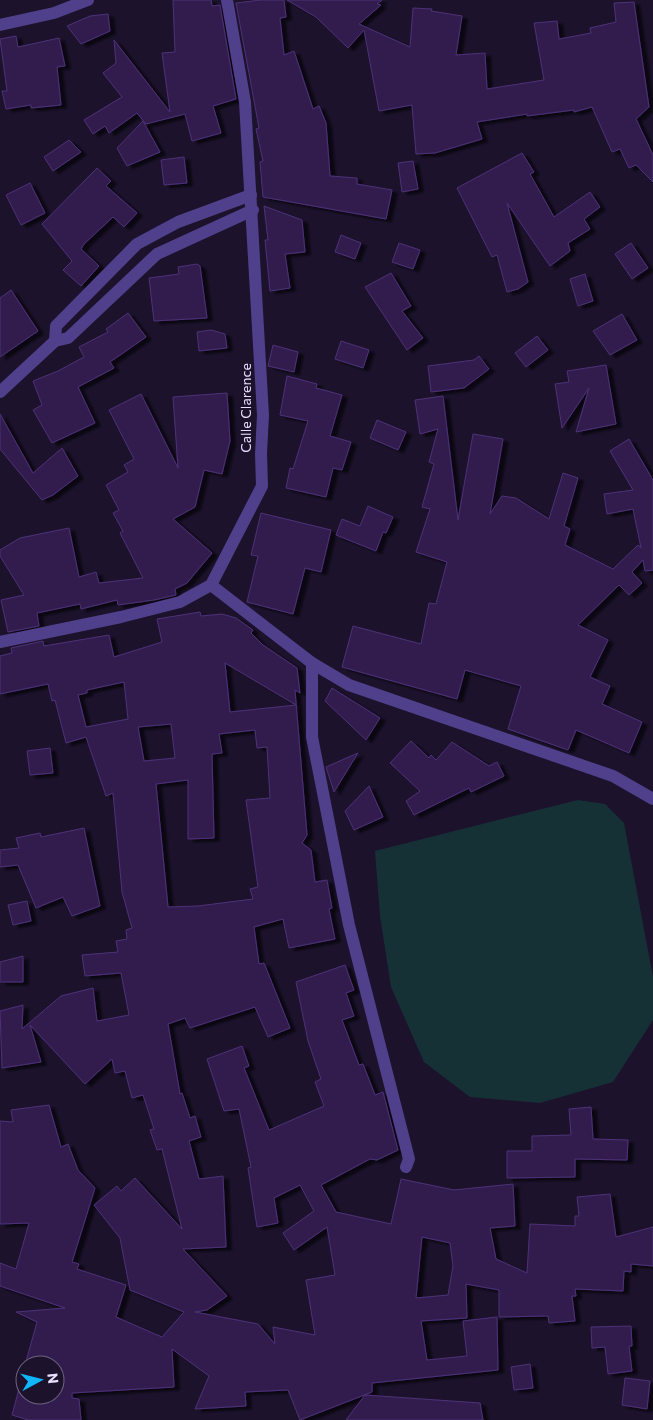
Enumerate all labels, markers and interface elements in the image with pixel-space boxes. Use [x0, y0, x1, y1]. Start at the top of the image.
street label: Calle Clarence [237, 363, 254, 453]
north arrow [15, 1355, 65, 1405]
text: N [44, 1372, 62, 1385]

